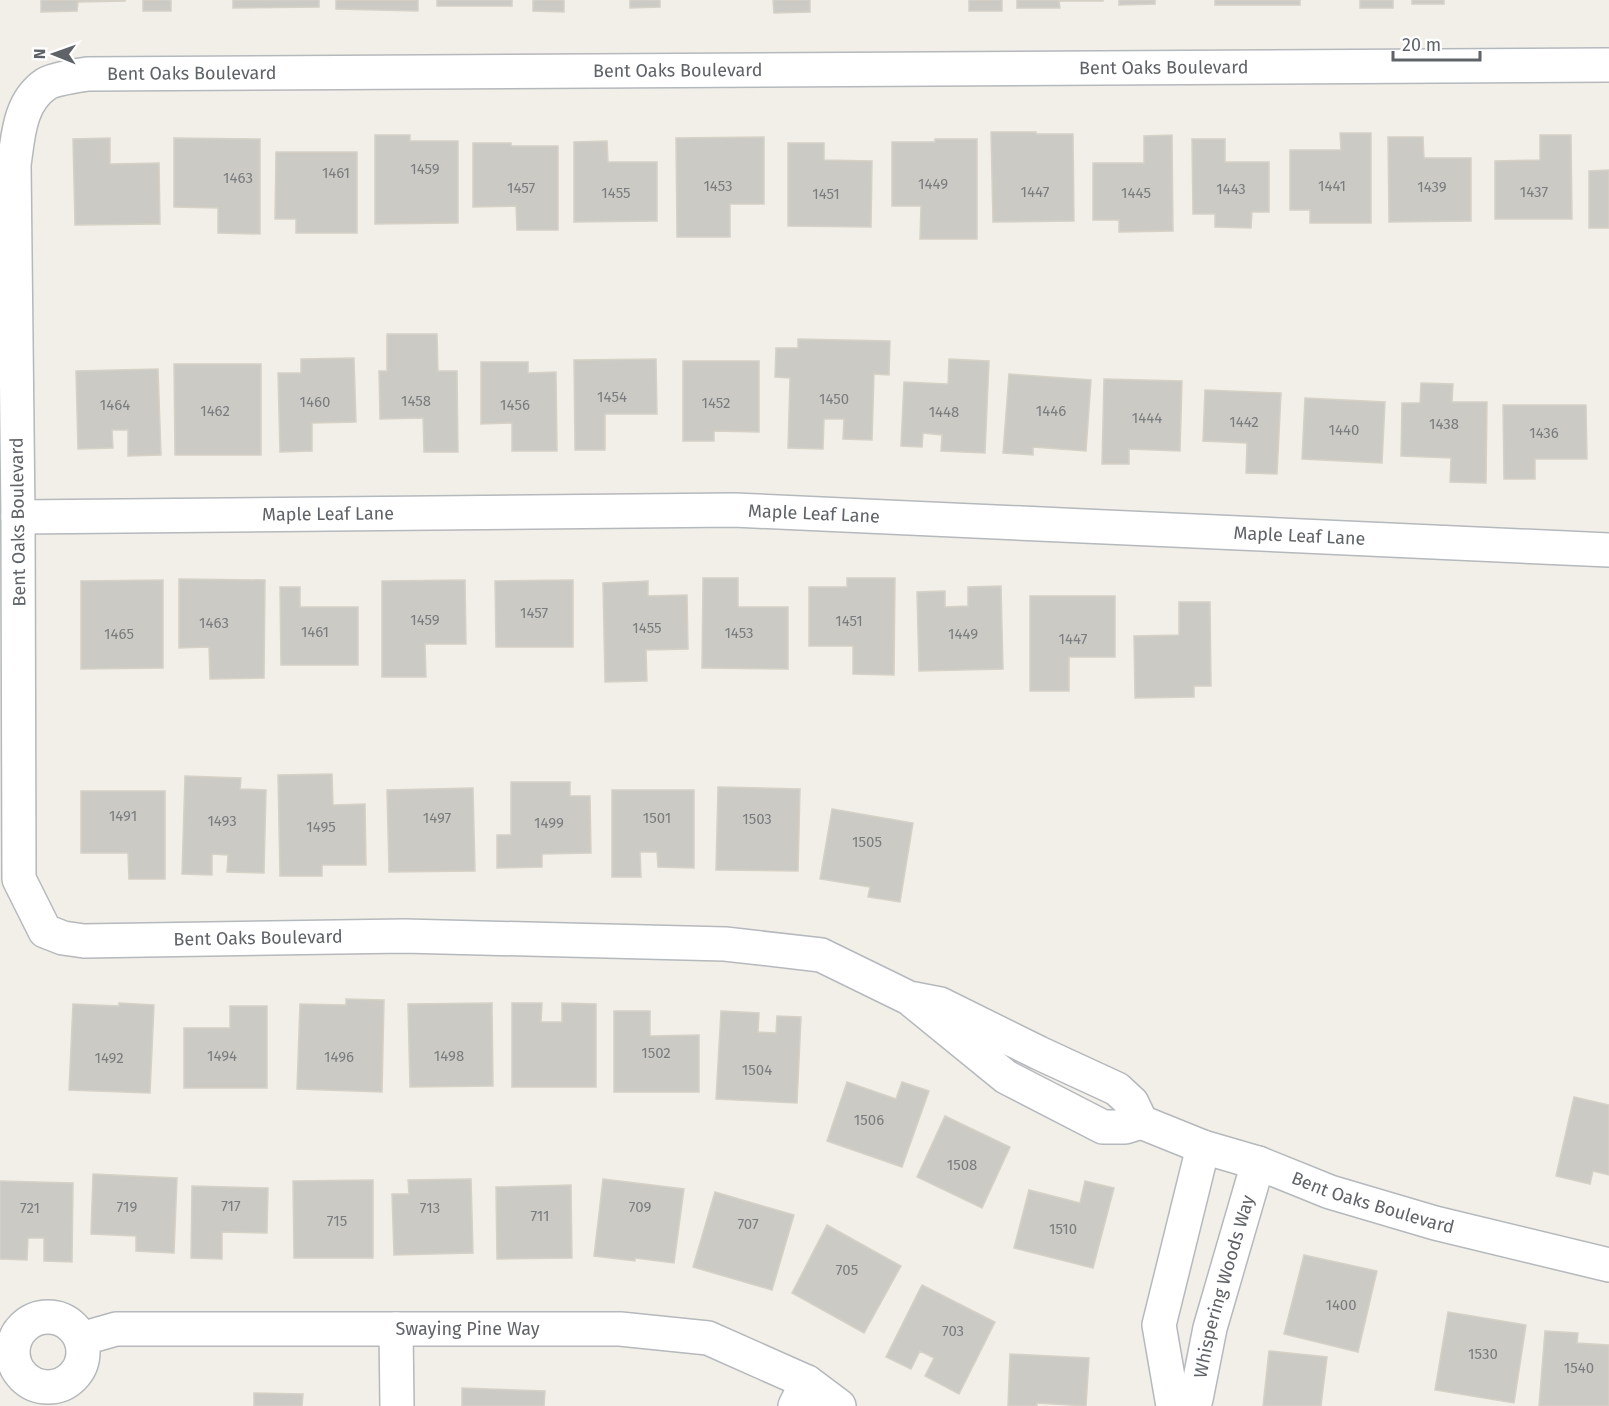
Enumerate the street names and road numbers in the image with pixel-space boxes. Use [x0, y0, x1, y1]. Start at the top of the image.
street label: Bent Oaks Boulevard [1079, 56, 1248, 79]
street label: Bent Oaks Boulevard [593, 59, 762, 82]
street label: Bent Oaks Boulevard [107, 62, 276, 85]
street label: Bent Oaks Boulevard [6, 437, 30, 607]
street label: Maple Leaf Lane [747, 500, 880, 528]
street label: Maple Leaf Lane [262, 502, 394, 526]
street label: Maple Leaf Lane [1233, 522, 1366, 550]
street label: Bent Oaks Boulevard [173, 926, 343, 950]
street label: Bent Oaks Boulevard [1288, 1167, 1457, 1238]
street label: Whispering Woods Way [1189, 1192, 1259, 1380]
street label: Swaying Pine Way [396, 1318, 540, 1340]

